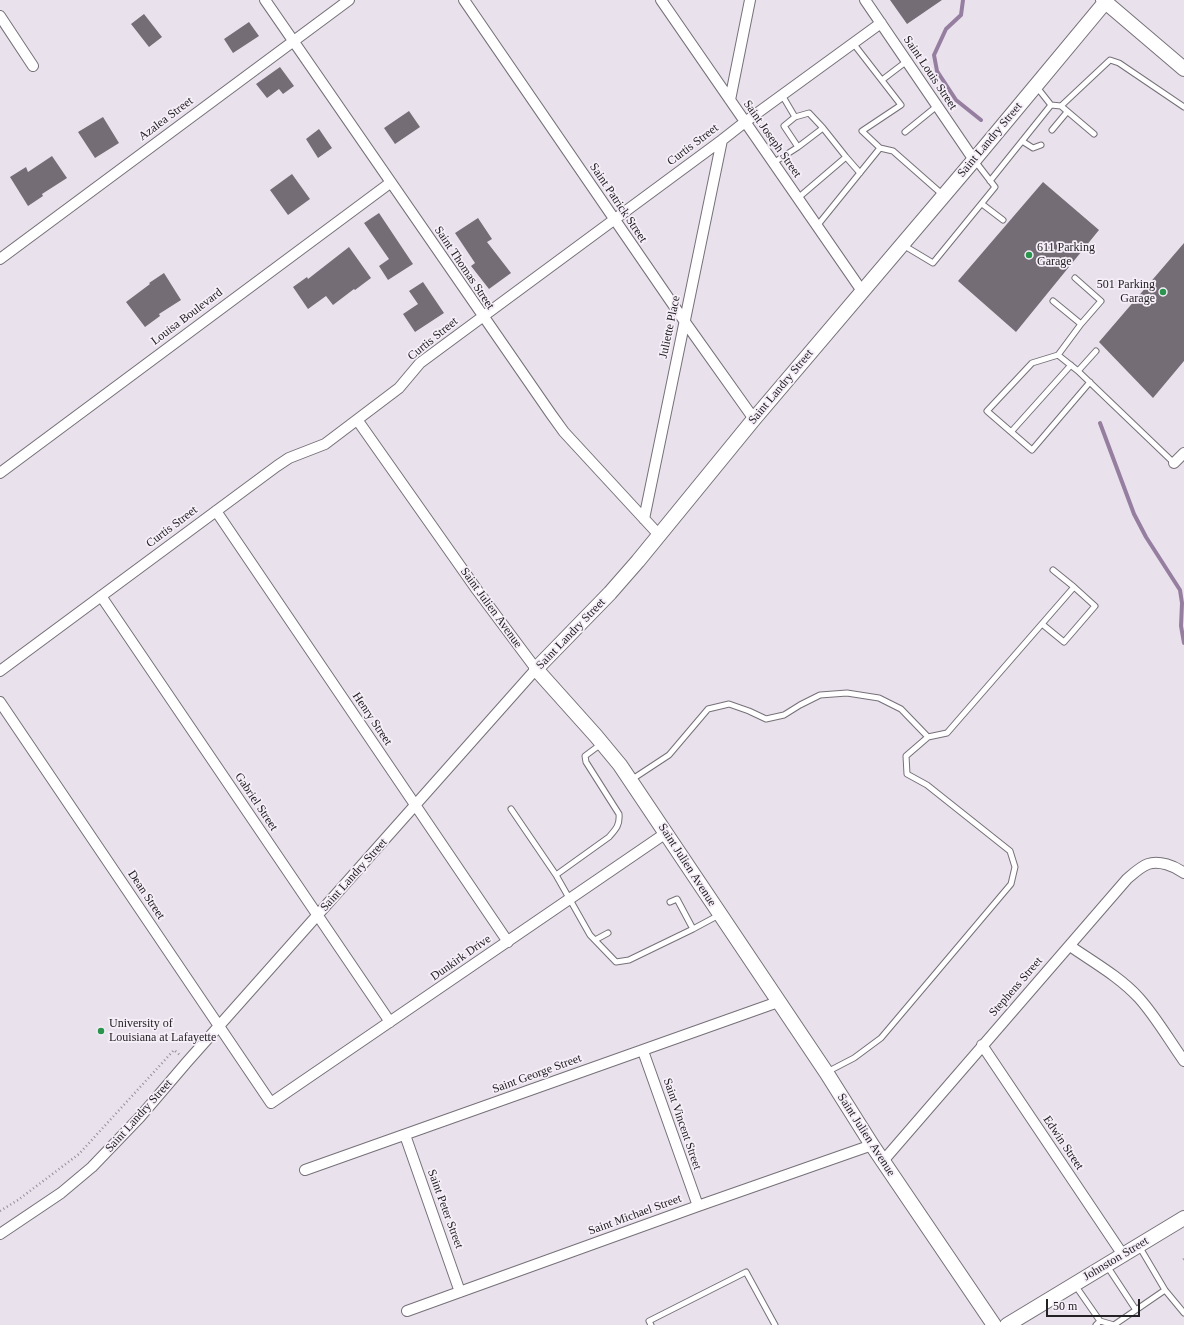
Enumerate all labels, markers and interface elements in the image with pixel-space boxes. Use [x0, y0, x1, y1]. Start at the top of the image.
street label: Saint Louis Street [900, 33, 960, 113]
street label: Azalea Street [136, 94, 196, 144]
street label: Saint Joseph Street [740, 97, 804, 181]
street label: Saint Landry Street [954, 100, 1026, 180]
street label: Curtis Street [665, 121, 721, 169]
street label: Saint Patrick Street [586, 161, 650, 245]
street label: Saint Thomas Street [431, 224, 497, 312]
place label: 611 Parking Garage [1037, 241, 1095, 269]
marker: 611 Parking Garage [1024, 250, 1034, 260]
place label: 501 Parking Garage [1097, 278, 1155, 306]
street label: Louisa Boulevard [148, 285, 226, 349]
marker: 501 Parking Garage [1158, 287, 1168, 297]
street label: Juliette Place [656, 294, 684, 360]
street label: Curtis Street [405, 314, 461, 364]
street label: Saint Landry Street [745, 347, 817, 427]
street label: Curtis Street [144, 503, 200, 551]
street label: Saint Julien Avenue [457, 565, 525, 651]
street label: Saint Landry Street [533, 595, 609, 673]
street label: Henry Street [349, 690, 395, 748]
street label: Gabriel Street [231, 770, 281, 834]
street label: Saint Julien Avenue [655, 821, 719, 909]
street label: Saint Landry Street [317, 836, 391, 914]
street label: Dean Street [124, 868, 168, 922]
street label: Dunkirk Drive [428, 932, 494, 984]
street label: Stephens Street [986, 954, 1046, 1020]
place label: University of Louisiana at Lafayette [109, 1017, 216, 1045]
marker: University of Louisiana at Lafayette [96, 1026, 106, 1036]
street label: Saint George Street [490, 1051, 584, 1097]
street label: Saint Vincent Street [660, 1076, 704, 1172]
street label: Saint Landry Street [102, 1077, 176, 1155]
street label: Saint Julien Avenue [834, 1091, 898, 1179]
street label: Edwin Street [1040, 1113, 1086, 1173]
street label: Saint Peter Street [424, 1167, 466, 1251]
street label: Saint Michael Street [587, 1191, 683, 1239]
street label: Johnston Street [1081, 1234, 1151, 1284]
scale bar [1048, 1291, 1142, 1317]
text: 50 m [1053, 1299, 1077, 1313]

